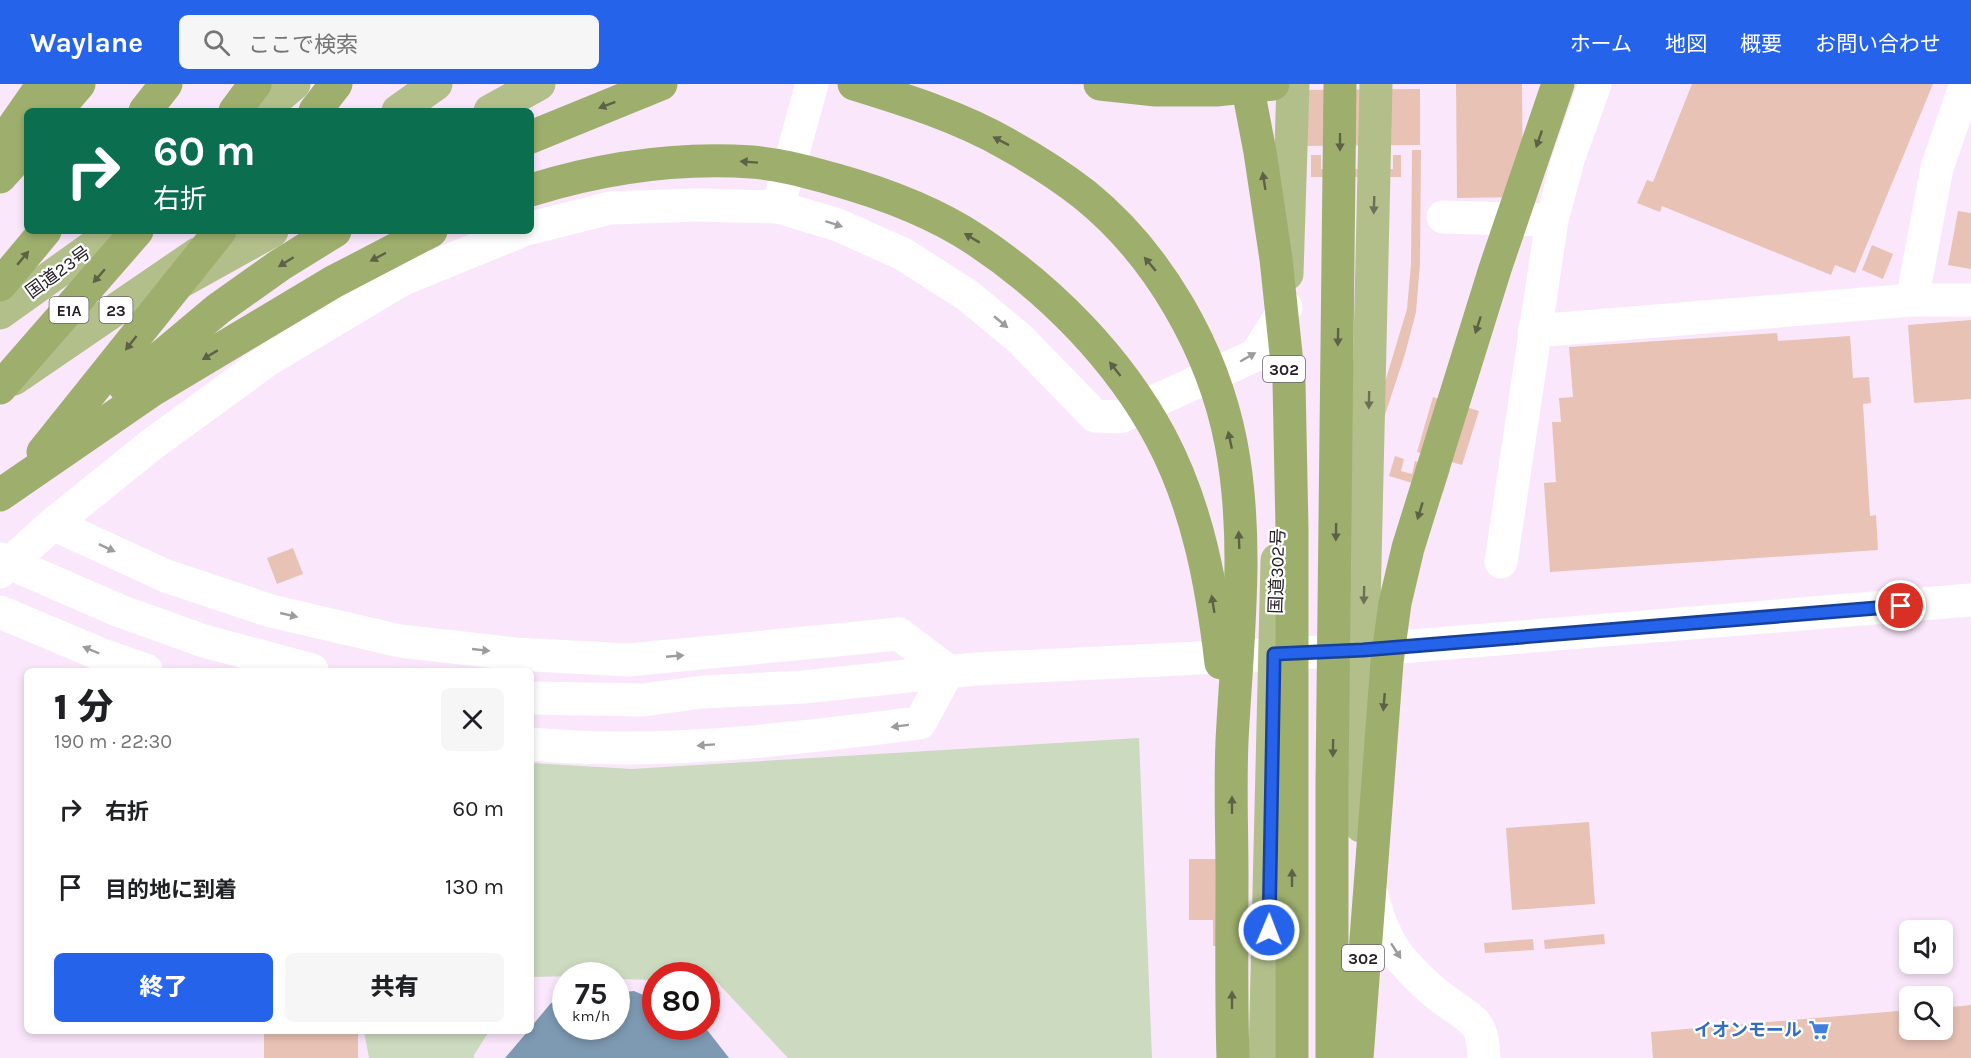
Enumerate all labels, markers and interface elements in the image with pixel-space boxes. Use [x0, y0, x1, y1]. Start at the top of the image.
search box [179, 15, 599, 69]
text: Waylane [30, 26, 143, 59]
icon: search [200, 26, 233, 59]
text: ここで検索 [248, 32, 358, 58]
text: ホーム [1570, 32, 1632, 56]
text: 地図 [1665, 32, 1707, 56]
text: 概要 [1740, 32, 1782, 56]
text: お問い合わせ [1815, 32, 1941, 56]
one-way arrow [597, 100, 615, 110]
text: 60 m [153, 126, 256, 176]
one-way arrow [1534, 131, 1543, 149]
icon: right [54, 132, 132, 210]
one-way arrow [1335, 133, 1345, 152]
one-way arrow [992, 136, 1009, 146]
one-way arrow [739, 158, 758, 167]
one-way arrow [1260, 171, 1269, 190]
text: 右折 [153, 183, 207, 215]
one-way arrow [1369, 196, 1378, 215]
one-way arrow [825, 220, 843, 229]
one-way arrow [963, 233, 980, 243]
street label: 国道23号 [21, 241, 95, 303]
one-way arrow [16, 250, 29, 266]
one-way arrow [370, 252, 387, 262]
one-way arrow [277, 256, 294, 267]
one-way arrow [1144, 257, 1157, 272]
one-way arrow [93, 268, 106, 283]
road number: E1A [50, 297, 88, 323]
road number: 23 [100, 297, 132, 323]
one-way arrow [993, 316, 1009, 329]
one-way arrow [1473, 316, 1482, 334]
one-way arrow [1333, 328, 1343, 347]
one-way arrow [126, 335, 138, 350]
one-way arrow [202, 349, 218, 360]
one-way arrow [1240, 352, 1257, 363]
road number: 302 [1263, 356, 1305, 382]
one-way arrow [1108, 361, 1121, 377]
one-way arrow [1364, 391, 1373, 410]
one-way arrow [1225, 430, 1234, 449]
one-way arrow [1414, 502, 1424, 520]
one-way arrow [1331, 523, 1340, 542]
street label: 国道302号 [1265, 528, 1289, 614]
one-way arrow [1235, 530, 1244, 549]
one-way arrow [98, 544, 115, 553]
pin [1875, 580, 1926, 631]
one-way arrow [1359, 586, 1369, 605]
icon: arrive [1884, 589, 1917, 622]
one-way arrow [1208, 594, 1217, 613]
one-way arrow [280, 611, 298, 621]
one-way arrow [81, 645, 99, 655]
one-way arrow [471, 645, 490, 655]
one-way arrow [666, 651, 685, 661]
text: 1 分 [54, 686, 114, 728]
button: close [441, 688, 504, 751]
one-way arrow [1379, 692, 1389, 711]
one-way arrow [890, 721, 909, 730]
text: 190 m · 22:30 [54, 730, 172, 753]
one-way arrow [1328, 739, 1338, 758]
one-way arrow [696, 741, 715, 750]
icon: right [54, 793, 87, 826]
one-way arrow [1227, 795, 1237, 814]
text: 60 m [453, 796, 504, 822]
text: 右折 [105, 799, 149, 825]
one-way arrow [1287, 869, 1297, 888]
icon: arrive [54, 871, 87, 904]
text: 130 m [445, 874, 504, 900]
text: 目的地に到着 [105, 877, 237, 903]
position arrow [1237, 898, 1301, 962]
map controls [1899, 920, 1953, 1040]
button: sound [1899, 920, 1953, 974]
one-way arrow [1391, 943, 1402, 960]
road number: 302 [1342, 945, 1384, 971]
button: 終了 [54, 953, 273, 1022]
button: 共有 [285, 953, 504, 1022]
speed limit sign: 80 [642, 962, 720, 1040]
text: 75 [575, 976, 607, 1012]
button: search [1899, 986, 1953, 1040]
one-way arrow [1227, 990, 1237, 1009]
text: km/h [572, 1007, 610, 1025]
supermarket icon: イオンモール [1807, 1018, 1831, 1042]
place label: イオンモール [1694, 1019, 1802, 1041]

